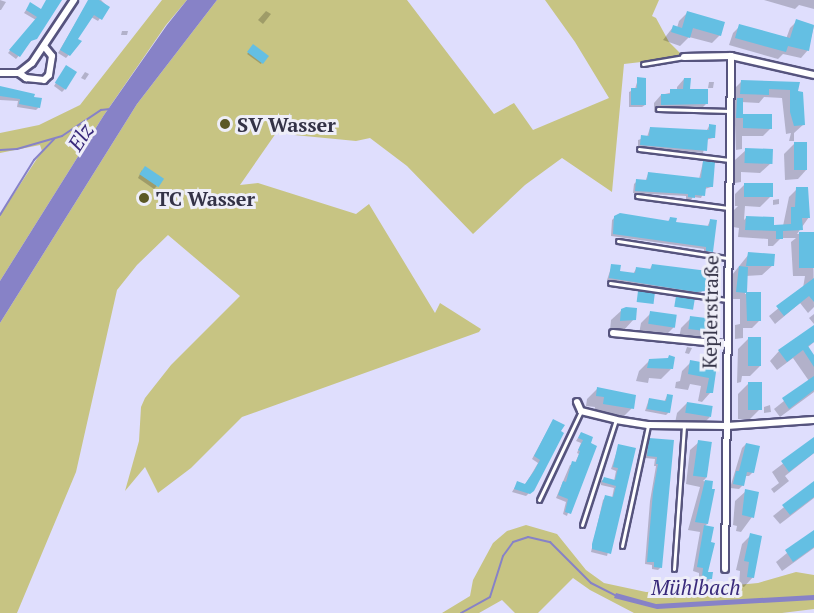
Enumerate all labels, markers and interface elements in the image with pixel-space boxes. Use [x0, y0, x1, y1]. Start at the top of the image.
place label: SV Wasser [237, 112, 336, 136]
marker: SV Wasser [218, 117, 232, 131]
water label: Elz [62, 119, 98, 155]
place label: TC Wasser [156, 186, 255, 210]
marker: TC Wasser [137, 191, 151, 205]
street label: Keplerstraße [697, 255, 723, 369]
water label: Mühlbach [651, 574, 741, 600]

